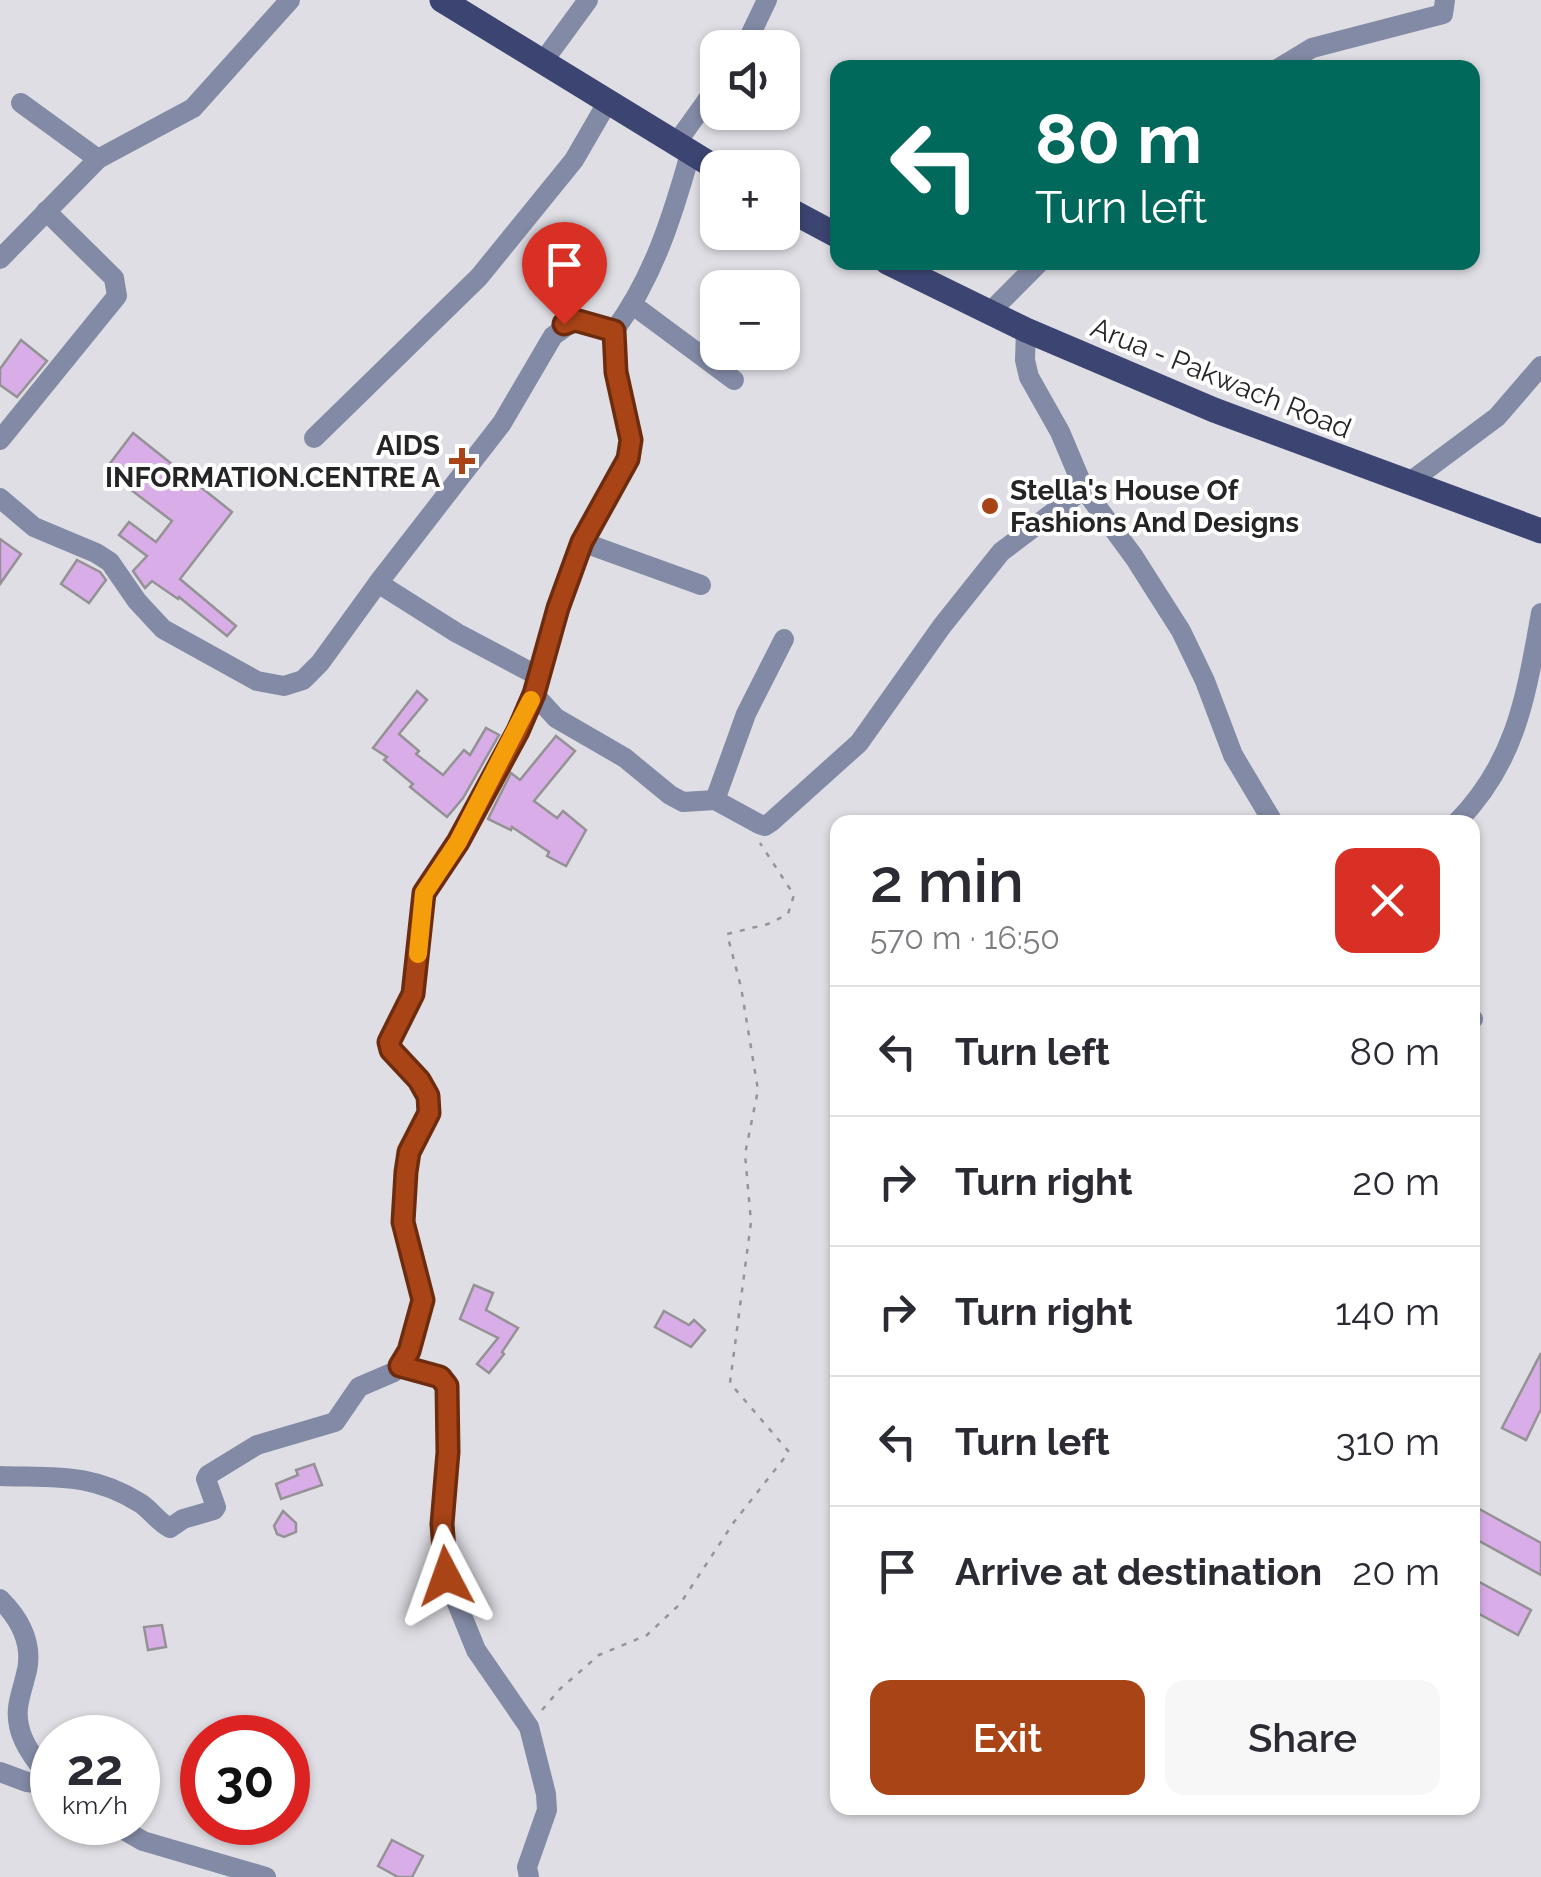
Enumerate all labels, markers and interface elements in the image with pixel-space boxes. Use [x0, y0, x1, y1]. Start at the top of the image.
map controls [700, 30, 800, 370]
button: sound [700, 30, 800, 130]
text: 80 m [1035, 97, 1202, 179]
icon: left [870, 100, 1000, 230]
button: + [700, 150, 800, 250]
text: Turn left [1035, 181, 1207, 234]
pin [522, 222, 607, 325]
icon: arrive [537, 237, 592, 292]
button: − [700, 270, 800, 370]
street label: Arua - Pakwach Road [1086, 311, 1356, 445]
place label: AIDS INFORMATION.CENTRE A [105, 429, 440, 494]
marker: AIDS INFORMATION.CENTRE A [449, 448, 475, 474]
place label: Stella's House Of Fashions And Designs [1010, 474, 1299, 539]
marker: Stella's House Of Fashions And Designs [979, 495, 1001, 517]
text: 2 min [870, 846, 1024, 916]
button: close [1335, 848, 1440, 953]
text: 570 m · 16:50 [870, 919, 1060, 956]
icon: left [870, 1024, 925, 1079]
text: Turn left [955, 1029, 1110, 1074]
text: 80 m [1350, 1029, 1440, 1074]
icon: right [870, 1154, 925, 1209]
text: Turn right [955, 1159, 1132, 1204]
text: 20 m [1352, 1159, 1440, 1204]
icon: right [870, 1284, 925, 1339]
text: Turn right [955, 1289, 1132, 1334]
text: 140 m [1335, 1289, 1440, 1334]
icon: left [870, 1414, 925, 1469]
text: Turn left [955, 1419, 1110, 1464]
text: 310 m [1336, 1419, 1440, 1464]
position arrow [394, 1524, 498, 1628]
icon: arrive [870, 1544, 925, 1599]
text: Arrive at destination [955, 1549, 1322, 1594]
text: 20 m [1352, 1549, 1440, 1594]
button: Exit [870, 1680, 1145, 1795]
button: Share [1165, 1680, 1440, 1795]
speed limit sign: 30 [180, 1715, 310, 1845]
text: 22 [67, 1738, 123, 1797]
text: km/h [62, 1790, 128, 1820]

